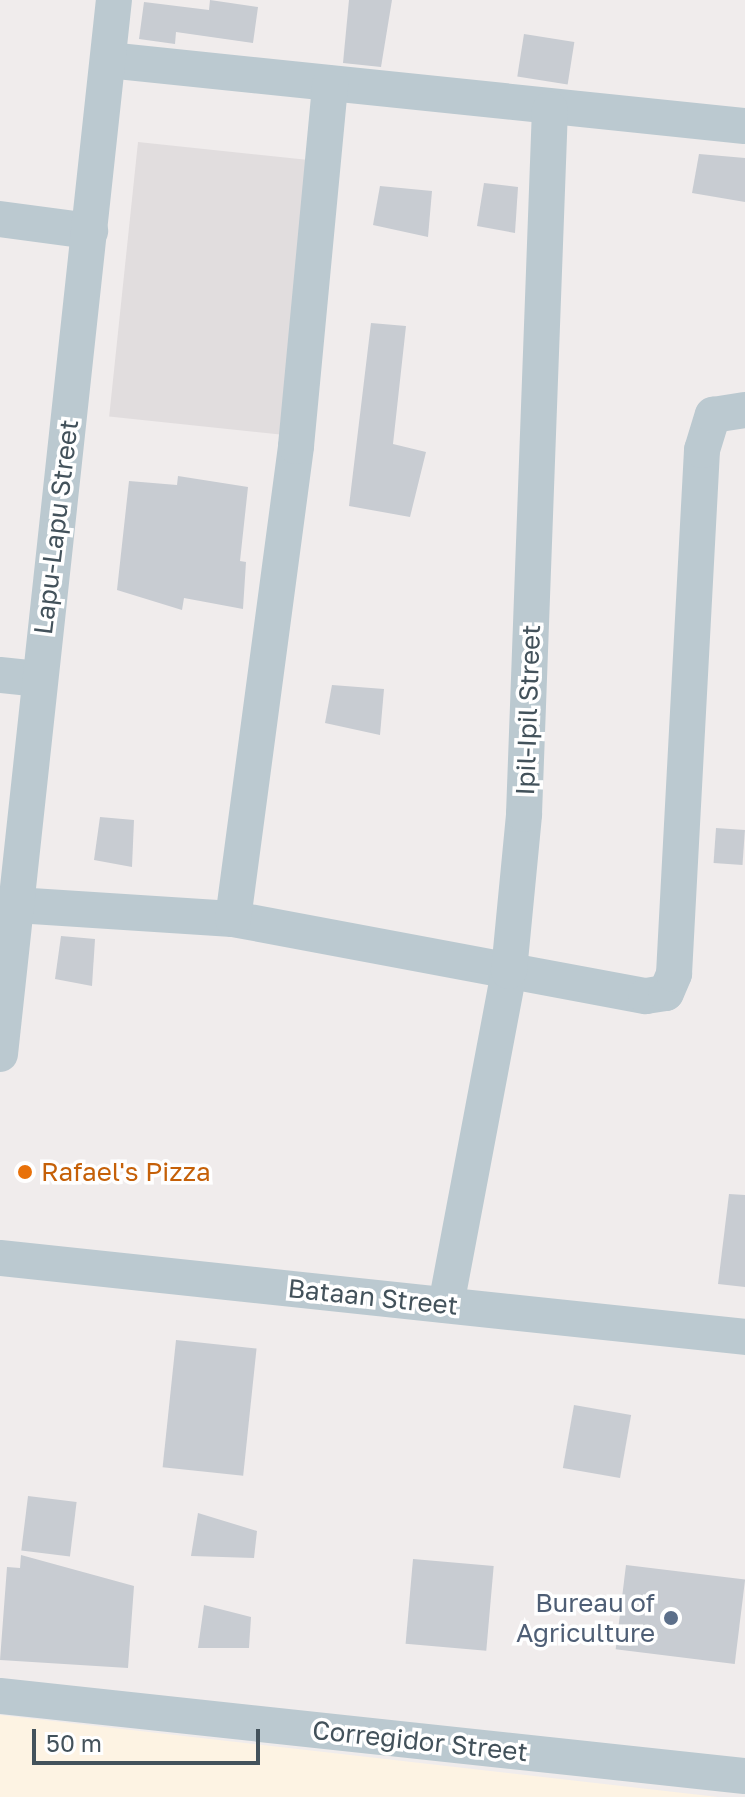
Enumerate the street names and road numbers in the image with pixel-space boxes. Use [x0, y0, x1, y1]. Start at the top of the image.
street label: Lapu-Lapu Street [27, 418, 85, 636]
street label: Ipil-Ipil Street [509, 624, 547, 796]
street label: Bataan Street [286, 1273, 460, 1321]
street label: Corregidor Street [311, 1714, 529, 1768]

